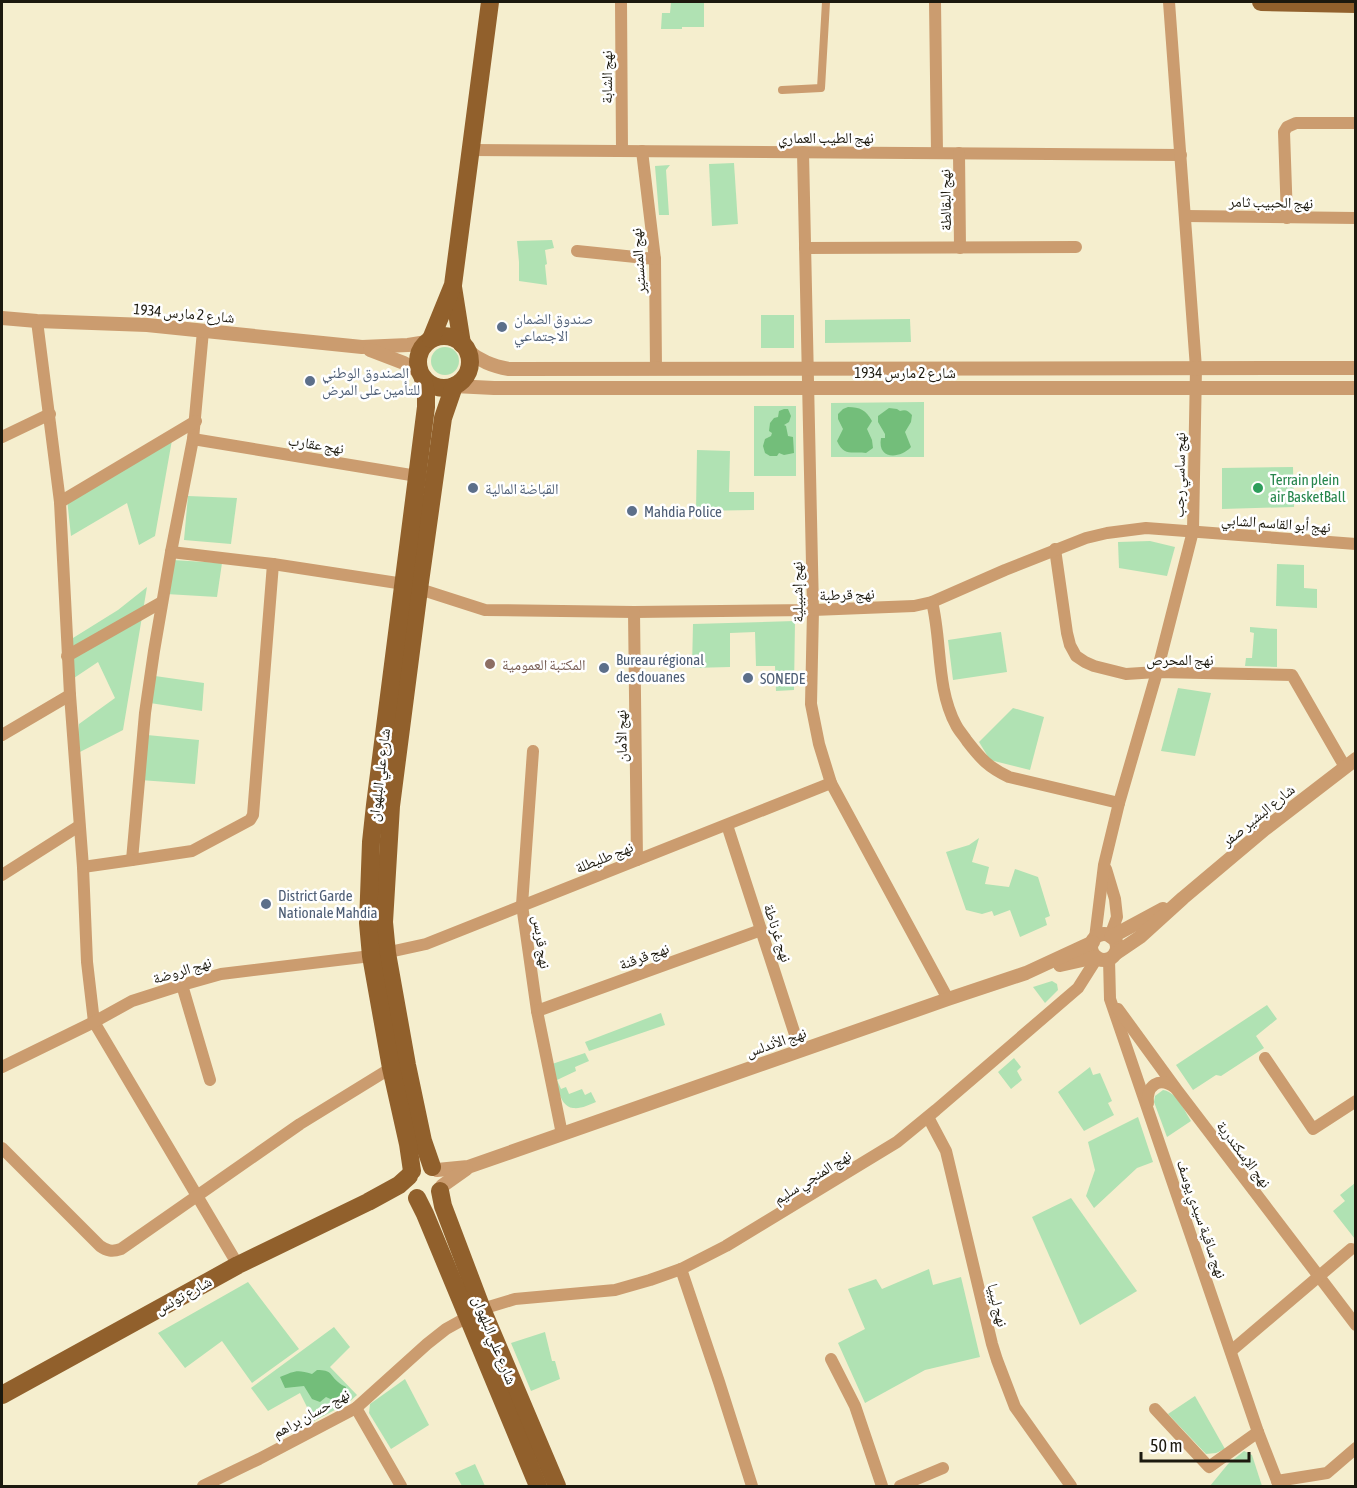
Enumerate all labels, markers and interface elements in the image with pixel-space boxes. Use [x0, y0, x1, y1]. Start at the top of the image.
street label: نهج الشابة [598, 50, 617, 104]
street label: نهج الطيب العماري [778, 129, 874, 149]
street label: نهج البقالطة [936, 169, 956, 231]
street label: نهج الحبيب ثامر [1228, 193, 1313, 213]
street label: نهج المنستير [627, 227, 651, 296]
street label: شارع 2 مارس 1934 [132, 300, 235, 328]
place label: صندوق الضمان الاجتماعي [514, 310, 593, 347]
marker: صندوق الضمان الاجتماعي [495, 320, 509, 334]
place label: الصندوق الوطني للتأمين على المرض [322, 364, 420, 400]
street label: شارع 2 مارس 1934 [854, 364, 956, 383]
marker: الصندوق الوطني للتأمين على المرض [303, 374, 317, 388]
street label: نهج عقارب [286, 431, 345, 459]
street label: نهج ساسي رجب [1170, 432, 1192, 518]
place label: Terrain plein air BasketBall [1270, 471, 1346, 505]
place label: القباضة المالية [485, 480, 558, 497]
marker: القباضة المالية [466, 481, 480, 495]
marker: Terrain plein air BasketBall [1251, 481, 1265, 495]
place label: Mahdia Police [644, 503, 722, 520]
marker: Mahdia Police [625, 504, 639, 518]
street label: نهج أبو القاسم الشابي [1220, 511, 1331, 539]
street label: نهج إشبيلية [788, 561, 808, 623]
street label: نهج قرطبة [819, 585, 875, 605]
place label: Bureau régional des douanes [616, 651, 704, 685]
street label: نهج المحرص [1146, 651, 1214, 670]
place label: المكتبة العمومية [502, 656, 586, 674]
marker: المكتبة العمومية [483, 657, 497, 671]
marker: Bureau régional des douanes [597, 661, 611, 675]
place label: SONEDE [760, 670, 806, 687]
marker: SONEDE [741, 671, 755, 685]
street label: نهج الأمان [612, 709, 632, 762]
street label: شارع علي البلهوان [365, 727, 397, 823]
street label: شارع البشير صفر [1217, 780, 1299, 852]
street label: نهج طليطلة [573, 838, 636, 878]
place label: District Garde Nationale Mahdia [278, 887, 377, 921]
marker: District Garde Nationale Mahdia [259, 897, 273, 911]
street label: نهج غرناطة [759, 902, 795, 965]
street label: نهج قربس [528, 914, 554, 970]
street label: نهج قرقنة [617, 939, 672, 975]
street label: نهج الروضة [151, 953, 214, 989]
street label: نهج الأندلس [743, 1024, 809, 1062]
street label: نهج الإسكندرية [1212, 1117, 1275, 1192]
street label: نهج المنجي سليم [770, 1146, 856, 1211]
street label: نهج ساقية سيدي يوسف [1170, 1158, 1230, 1282]
street label: شارع تونس [152, 1272, 215, 1319]
street label: نهج ليبيا [982, 1282, 1012, 1329]
street label: شارع علي البلهوان [466, 1293, 521, 1388]
street label: نهج حسان براهم [270, 1385, 353, 1443]
scale bar [1141, 1425, 1249, 1463]
text: 50 m [1150, 1435, 1182, 1456]

